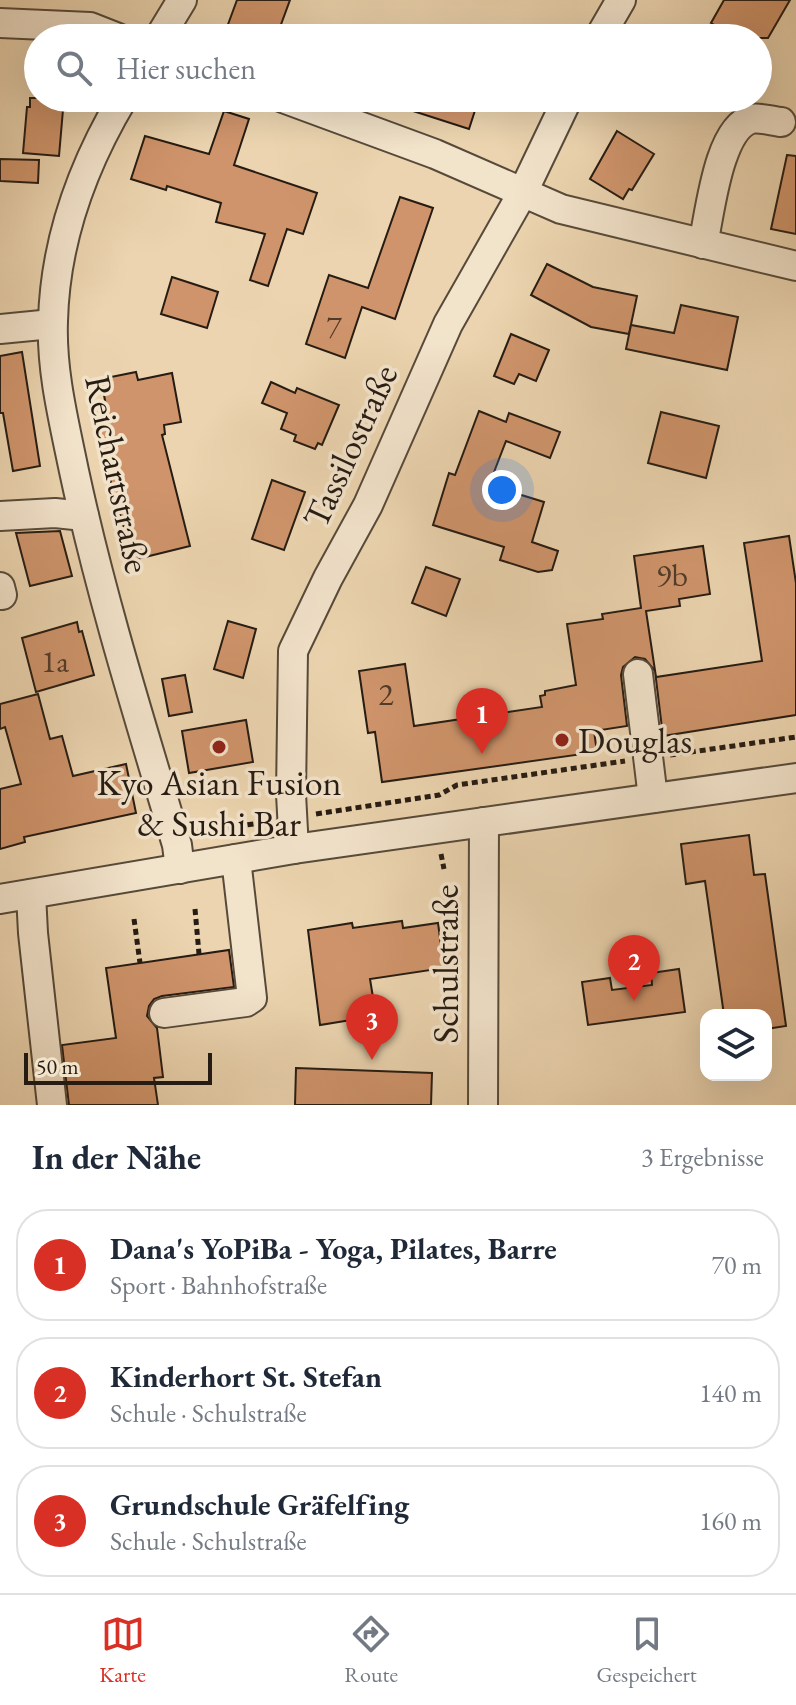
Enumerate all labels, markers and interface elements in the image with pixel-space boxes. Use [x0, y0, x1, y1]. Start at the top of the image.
search box [24, 24, 772, 112]
icon: search [52, 46, 96, 90]
text: Hier suchen [116, 49, 256, 88]
house number: 7 [326, 305, 342, 347]
street label: Tassilostraße [292, 357, 408, 535]
street label: Reichartstraße [74, 371, 162, 577]
your location [482, 470, 522, 510]
house number: 9b [656, 554, 688, 596]
house number: 1a [41, 640, 69, 682]
house number: 2 [378, 673, 394, 715]
pin: 1 [456, 688, 508, 754]
place label: Douglas [578, 717, 692, 764]
marker: Douglas [553, 731, 571, 749]
marker: Kyo Asian Fusion & Sushi Bar [210, 738, 228, 756]
place label: Kyo Asian Fusion & Sushi Bar [96, 759, 342, 847]
street label: Schulstraße [422, 884, 469, 1044]
pin: 2 [608, 935, 660, 1001]
pin: 3 [346, 994, 398, 1060]
map controls [700, 1009, 772, 1081]
button: layers [700, 1009, 772, 1081]
scale bar [24, 1049, 212, 1085]
text: 50 m [36, 1052, 79, 1081]
text: In der Nähe [32, 1135, 201, 1179]
text: 3 Ergebnisse [641, 1140, 764, 1174]
text: Dana's YoPiBa - Yoga, Pilates, Barre [110, 1229, 557, 1268]
text: 1 [53, 1248, 67, 1282]
text: 70 m [712, 1248, 762, 1282]
text: Sport · Bahnhofstraße [110, 1268, 327, 1302]
text: Kinderhort St. Stefan [110, 1357, 382, 1396]
text: 2 [53, 1376, 67, 1410]
text: 140 m [699, 1376, 762, 1410]
text: Schule · Schulstraße [110, 1396, 307, 1430]
text: Grundschule Gräfelfing [110, 1485, 409, 1524]
text: 3 [53, 1504, 67, 1538]
text: 160 m [699, 1504, 762, 1538]
text: Schule · Schulstraße [110, 1524, 307, 1558]
tab: Karte [99, 1612, 146, 1689]
tab: Route [344, 1612, 398, 1689]
tab: Gespeichert [596, 1612, 697, 1689]

